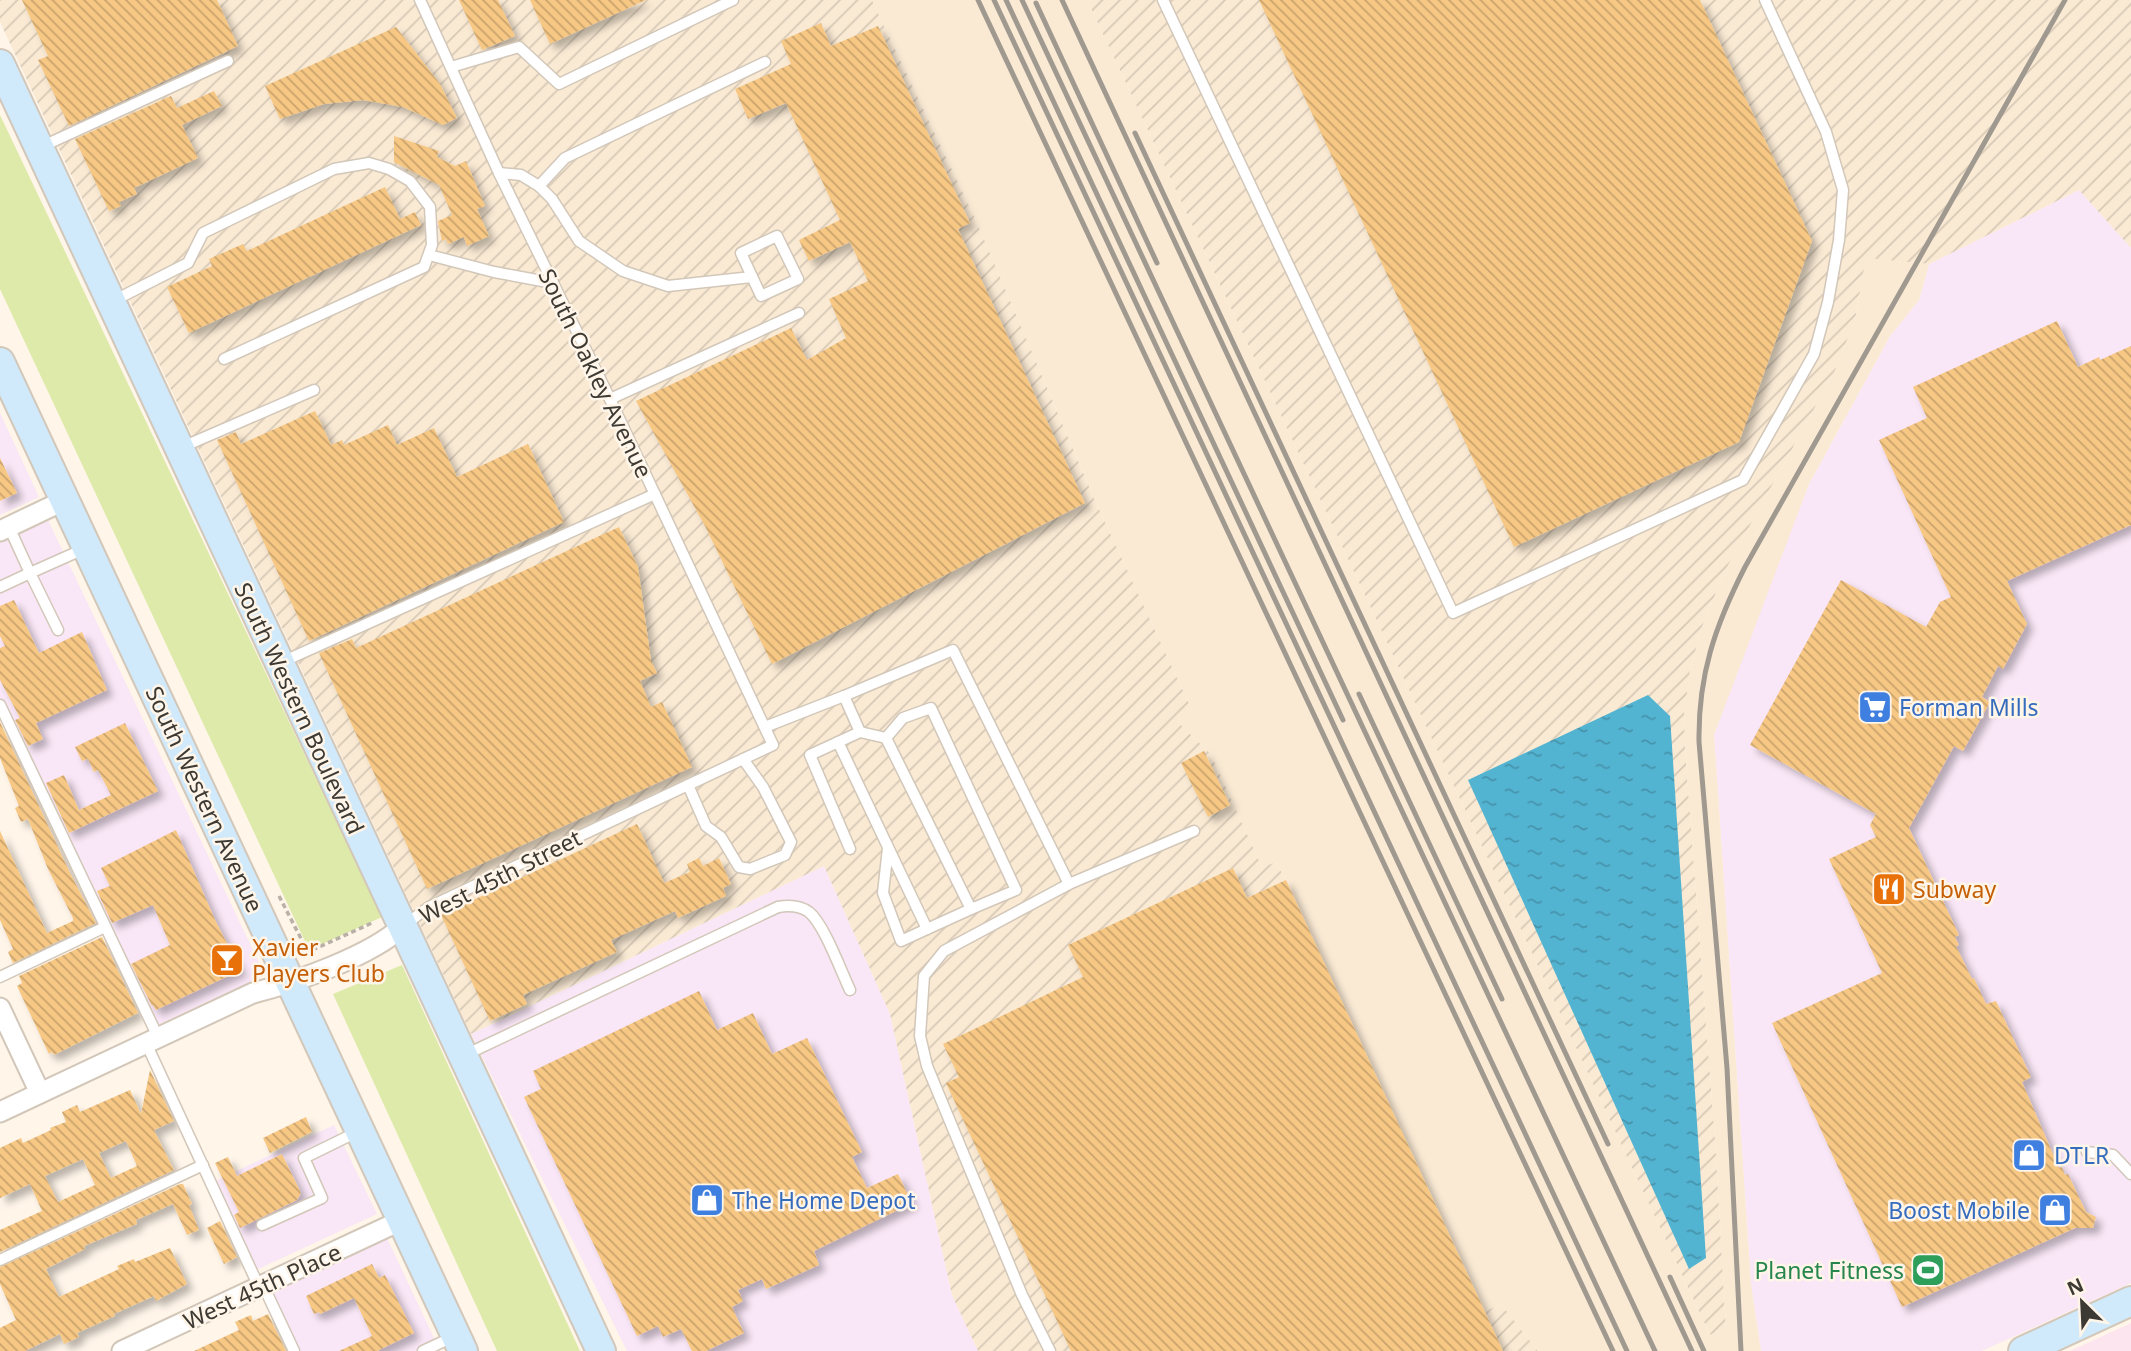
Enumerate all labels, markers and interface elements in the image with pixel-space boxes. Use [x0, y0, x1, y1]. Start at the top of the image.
street label: South Oakley Avenue [531, 263, 661, 483]
street label: South Western Boulevard [228, 577, 372, 839]
street label: South Western Avenue [139, 681, 271, 917]
supermarket icon: Forman Mills [1856, 688, 1894, 726]
place label: Forman Mills [1899, 691, 2039, 723]
street label: West 45th Street [413, 821, 587, 931]
restaurant icon: Subway [1870, 870, 1908, 908]
place label: Subway [1913, 873, 1997, 905]
place label: Xavier Players Club [252, 931, 385, 989]
bar icon: Xavier Players Club [208, 941, 246, 979]
shop icon: DTLR [2010, 1136, 2048, 1174]
place label: DTLR [2054, 1139, 2109, 1171]
shop icon: The Home Depot [688, 1181, 726, 1219]
place label: The Home Depot [732, 1184, 916, 1216]
shop icon: Boost Mobile [2036, 1191, 2074, 1229]
place label: Boost Mobile [1888, 1194, 2030, 1226]
street label: West 45th Place [178, 1235, 346, 1337]
sports icon: Planet Fitness [1909, 1251, 1947, 1289]
place label: Planet Fitness [1754, 1254, 1904, 1286]
north arrow [2047, 1267, 2117, 1337]
text: N [2063, 1271, 2087, 1301]

